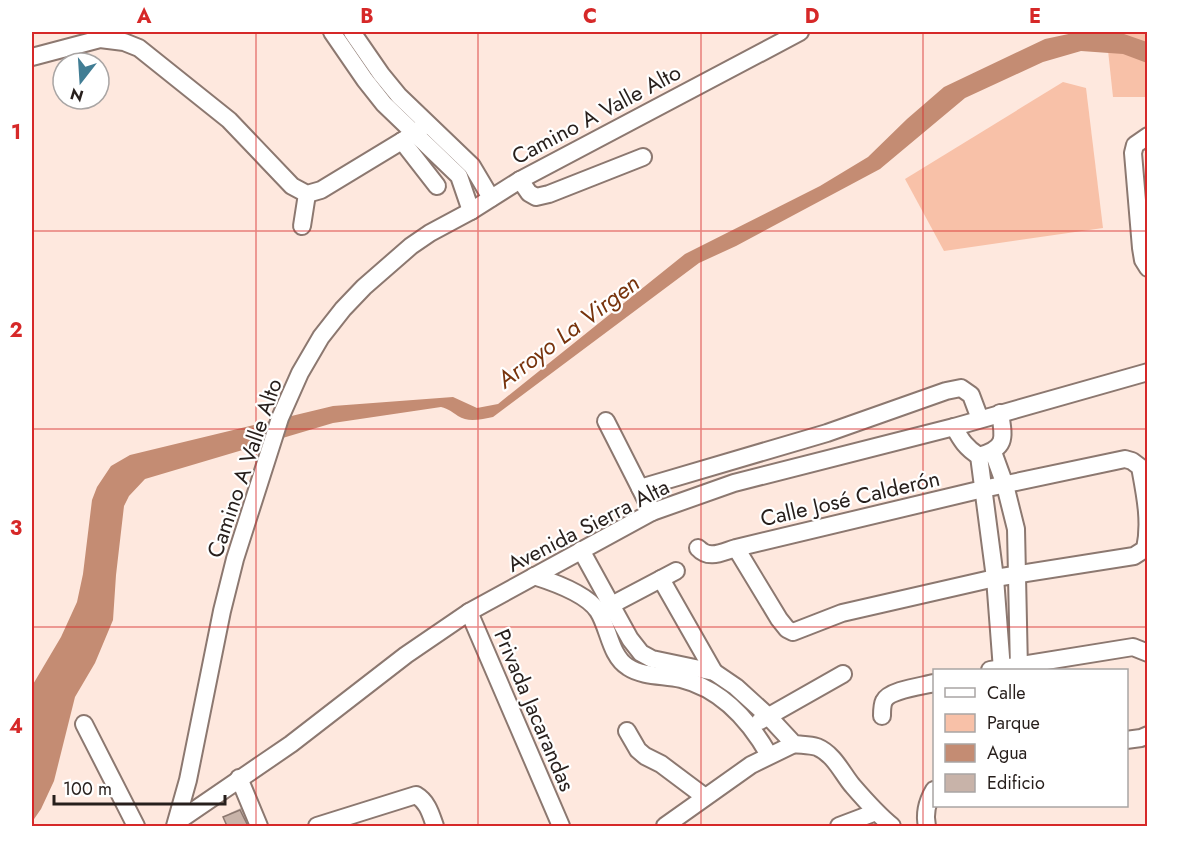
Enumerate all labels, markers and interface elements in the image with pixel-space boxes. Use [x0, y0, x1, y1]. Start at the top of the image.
text: A [136, 2, 152, 31]
text: B [360, 2, 374, 31]
text: C [583, 2, 597, 31]
text: D [805, 2, 819, 31]
text: E [1029, 2, 1041, 31]
north arrow [51, 51, 111, 111]
street label: Camino A Valle Alto [506, 56, 686, 172]
text: N [67, 82, 86, 108]
text: 1 [11, 118, 21, 147]
water label: Arroyo La Virgen [489, 266, 647, 397]
text: 2 [9, 316, 23, 345]
street label: Camino A Valle Alto [198, 374, 290, 562]
street label: Calle José Calderón [757, 462, 943, 534]
street label: Avenida Sierra Alta [501, 470, 675, 580]
text: 3 [10, 514, 22, 543]
street label: Privada Jacarandas [486, 624, 584, 796]
legend [933, 669, 1128, 807]
text: Calle [987, 680, 1026, 706]
text: Parque [987, 710, 1040, 736]
text: 4 [9, 712, 23, 741]
text: Agua [987, 740, 1027, 766]
scale bar [54, 768, 225, 806]
text: Edificio [987, 770, 1045, 796]
text: 100 m [63, 776, 112, 802]

